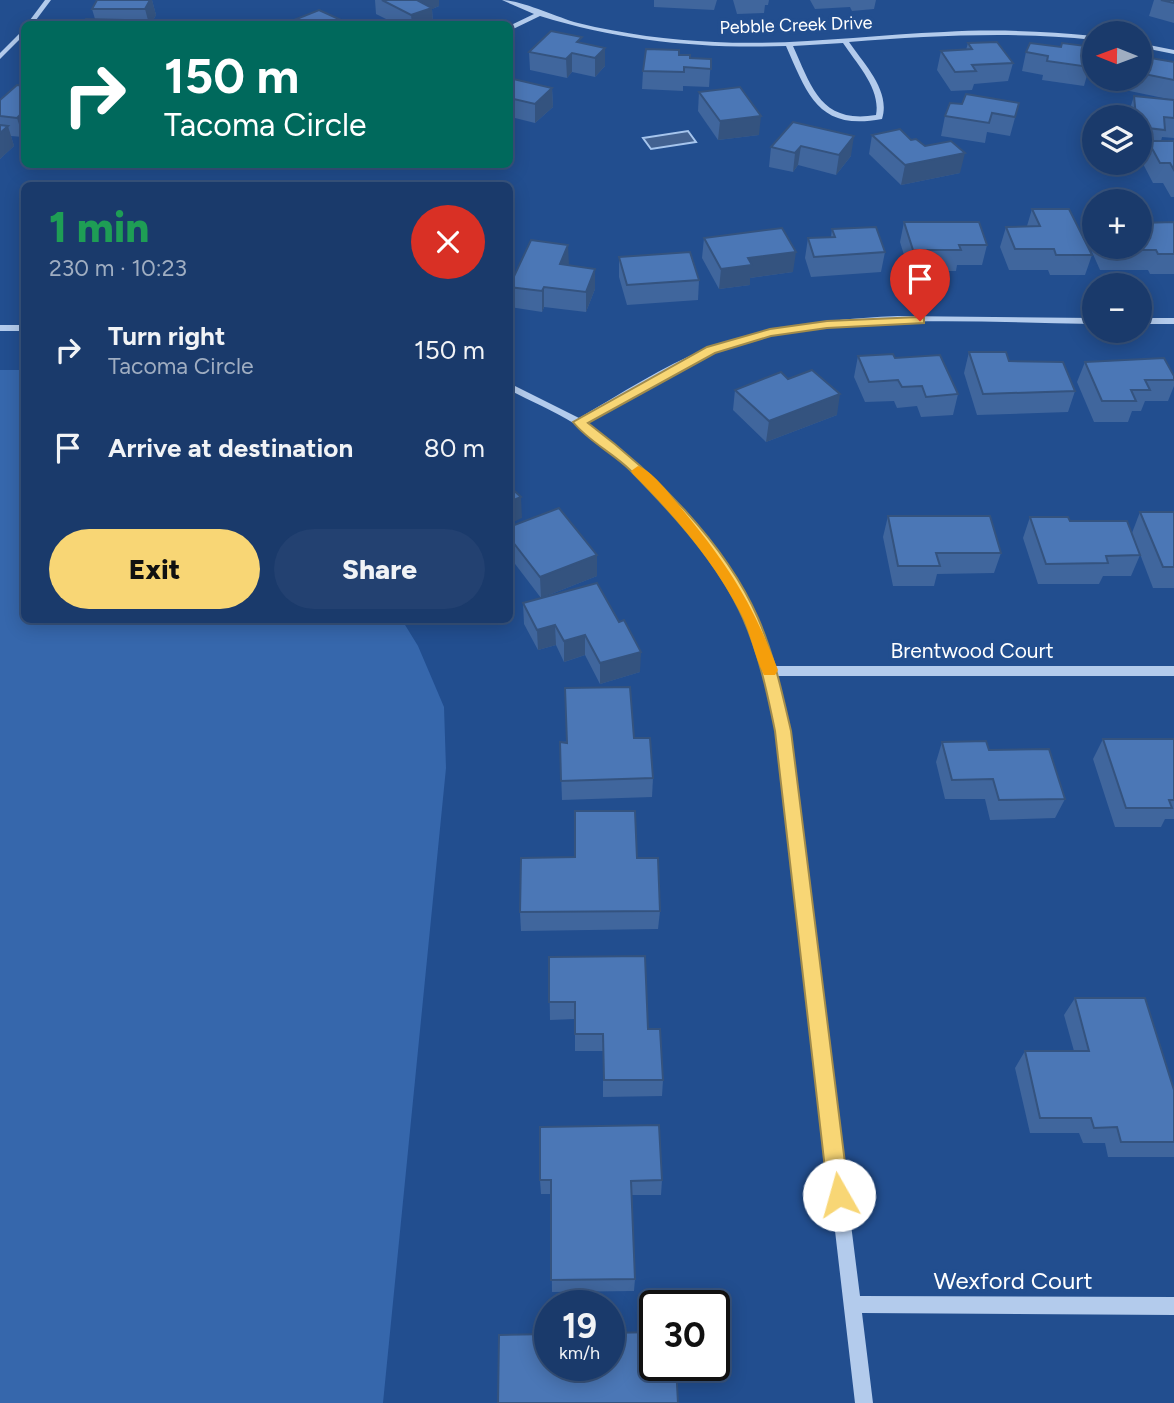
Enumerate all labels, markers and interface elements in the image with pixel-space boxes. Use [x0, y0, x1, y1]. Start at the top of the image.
street label: Pebble Creek Drive [719, 11, 873, 39]
north arrow [1082, 21, 1152, 91]
map controls [1082, 21, 1152, 343]
text: 150 m [164, 46, 299, 105]
icon: right [49, 49, 140, 140]
button: layers [1082, 105, 1152, 175]
text: Tacoma Circle [164, 106, 366, 144]
button: + [1082, 189, 1152, 259]
text: 1 min [49, 202, 149, 253]
button: close [411, 205, 485, 279]
pin [890, 249, 950, 321]
text: 230 m · 10:23 [49, 254, 187, 282]
icon: arrive [901, 260, 939, 298]
button: − [1082, 273, 1152, 343]
text: Turn right [108, 320, 225, 352]
icon: right [49, 331, 87, 369]
text: 150 m [414, 334, 485, 366]
text: Tacoma Circle [108, 352, 254, 380]
icon: arrive [49, 429, 87, 467]
text: Arrive at destination [108, 432, 353, 464]
text: 80 m [424, 432, 485, 464]
button: Exit [49, 529, 260, 609]
button: Share [274, 529, 485, 609]
street label: Brentwood Court [890, 638, 1054, 663]
position arrow [802, 1158, 876, 1232]
street label: Wexford Court [933, 1266, 1093, 1295]
speed limit sign: 30 [639, 1290, 730, 1381]
text: 19 [562, 1305, 597, 1347]
text: km/h [559, 1342, 600, 1364]

